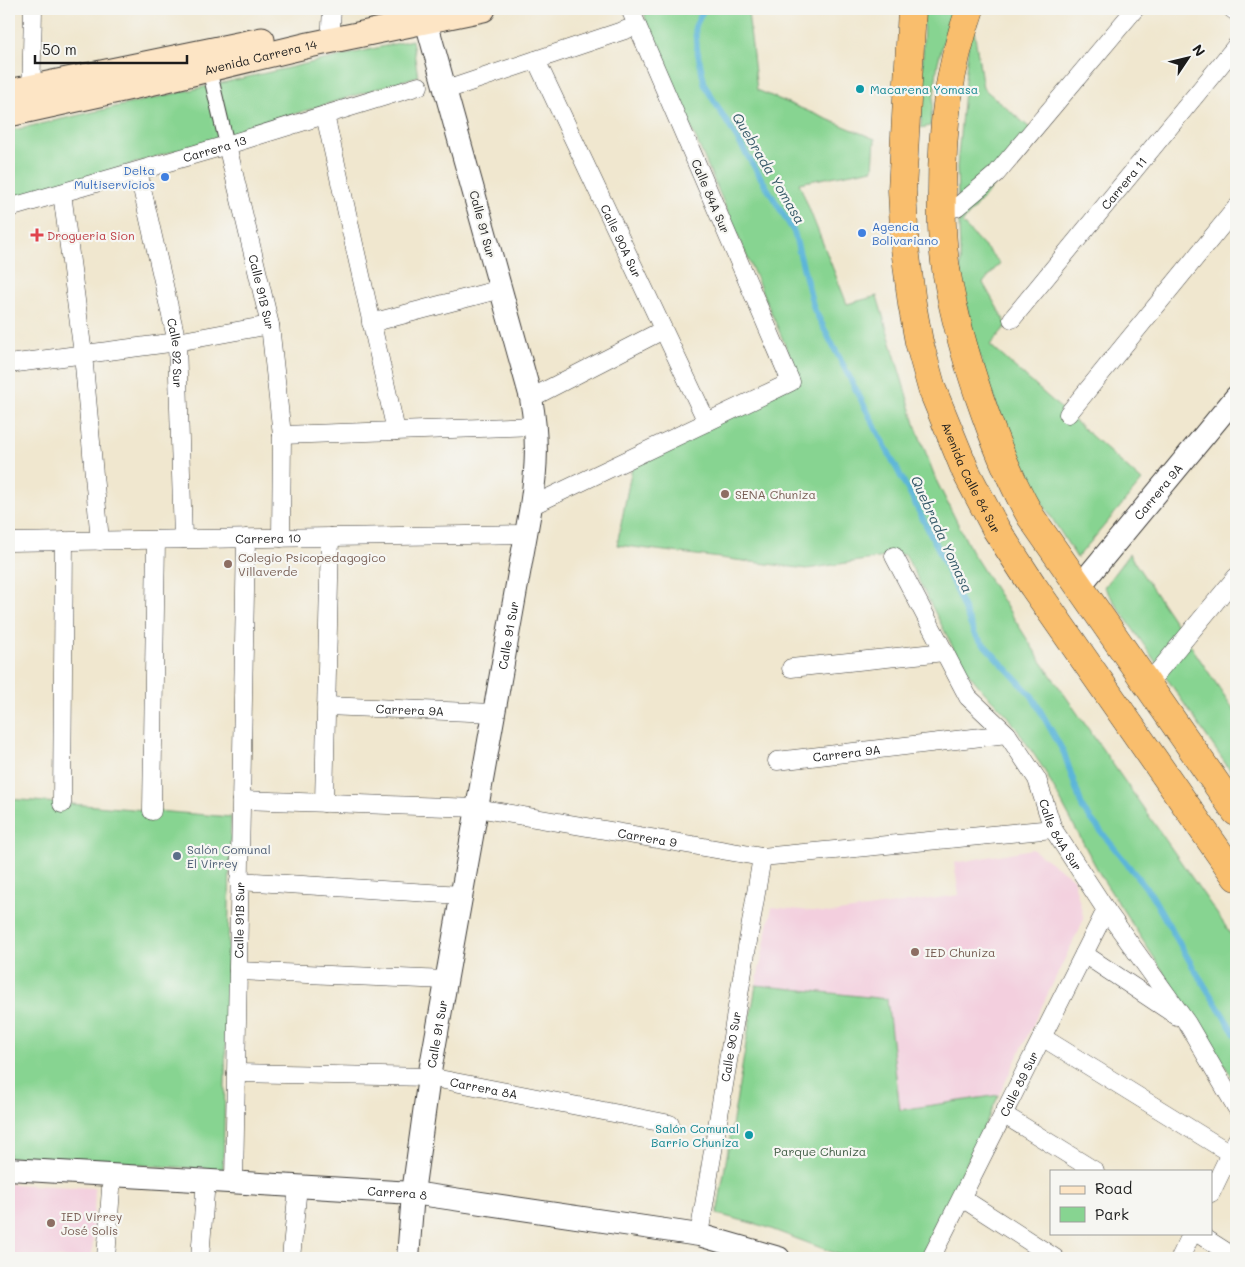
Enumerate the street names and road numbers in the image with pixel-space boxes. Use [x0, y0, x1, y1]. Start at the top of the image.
street label: Avenida Carrera 14 [202, 36, 318, 78]
street label: Carrera 13 [181, 132, 248, 165]
street label: Carrera 11 [1097, 153, 1150, 213]
street label: Calle 84A Sur [688, 156, 734, 236]
street label: Calle 91 Sur [466, 189, 500, 259]
street label: Calle 90A Sur [597, 202, 646, 280]
street label: Calle 91B Sur [245, 253, 278, 330]
street label: Calle 92 Sur [164, 316, 186, 388]
street label: Avenida Calle 84 Sur [938, 420, 1004, 536]
street label: Carrera 9A [1130, 460, 1186, 523]
street label: Carrera 10 [235, 529, 302, 547]
street label: Calle 91 Sur [494, 600, 522, 671]
street label: Carrera 9A [375, 700, 444, 719]
street label: Carrera 9A [812, 741, 881, 765]
street label: Calle 84A Sur [1036, 797, 1086, 874]
street label: Carrera 9 [616, 824, 678, 850]
street label: Calle 91B Sur [230, 882, 248, 958]
street label: Calle 91 Sur [423, 999, 451, 1069]
street label: Calle 90 Sur [717, 1010, 744, 1083]
street label: Calle 89 Sur [996, 1048, 1042, 1119]
street label: Carrera 8A [449, 1073, 519, 1102]
street label: Carrera 8 [367, 1182, 428, 1203]

